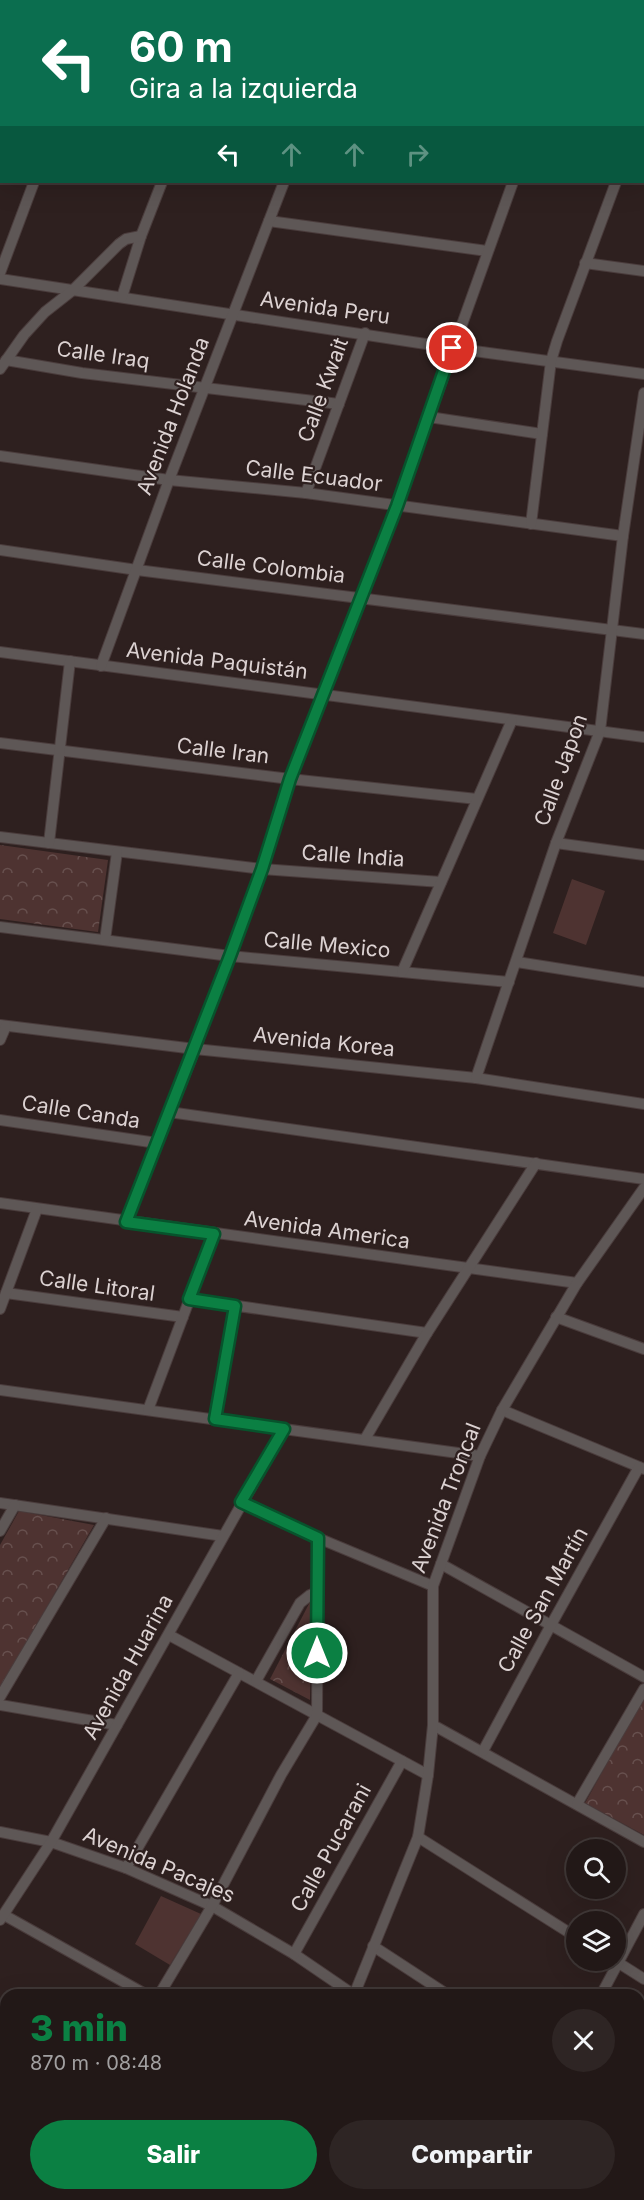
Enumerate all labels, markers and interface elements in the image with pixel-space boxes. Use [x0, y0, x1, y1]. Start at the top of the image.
text: 60 m [129, 21, 233, 72]
icon: left [30, 24, 108, 102]
text: Gira a la izquierda [129, 72, 358, 105]
icon: left [212, 138, 245, 171]
icon: ahead [275, 138, 308, 171]
icon: ahead [338, 138, 371, 171]
icon: right [401, 138, 434, 171]
street label: Avenida Peru [259, 286, 391, 329]
pin [426, 322, 477, 373]
icon: arrive [435, 331, 468, 364]
street label: Avenida Holanda [131, 333, 214, 498]
street label: Calle Kwait [292, 334, 353, 445]
street label: Calle Iraq [55, 336, 151, 373]
street label: Calle Ecuador [244, 455, 384, 496]
street label: Calle Colombia [195, 545, 347, 588]
street label: Avenida Paquistán [125, 637, 309, 684]
street label: Calle Japon [529, 711, 592, 829]
street label: Calle Iran [175, 732, 271, 769]
street label: Calle India [301, 839, 405, 872]
street label: Calle Mexico [263, 927, 392, 963]
street label: Avenida Korea [252, 1022, 396, 1061]
street label: Calle Canda [20, 1090, 142, 1133]
street label: Avenida America [243, 1205, 412, 1254]
street label: Calle Litoral [38, 1265, 156, 1306]
street label: Avenida Troncal [405, 1419, 486, 1576]
street label: Calle San Martín [492, 1523, 593, 1677]
street label: Avenida Huarina [77, 1590, 178, 1744]
position arrow [285, 1621, 349, 1685]
street label: Calle Pucarani [285, 1779, 376, 1916]
street label: Avenida Pacajes [80, 1821, 239, 1908]
map controls [566, 1839, 626, 1971]
button: search [566, 1839, 626, 1899]
button: layers [566, 1911, 626, 1971]
text: 3 min [30, 2006, 128, 2050]
button: close [552, 2009, 615, 2072]
text: 870 m · 08:48 [30, 2051, 162, 2075]
button: Salir [30, 2120, 317, 2189]
button: Compartir [329, 2120, 615, 2189]

